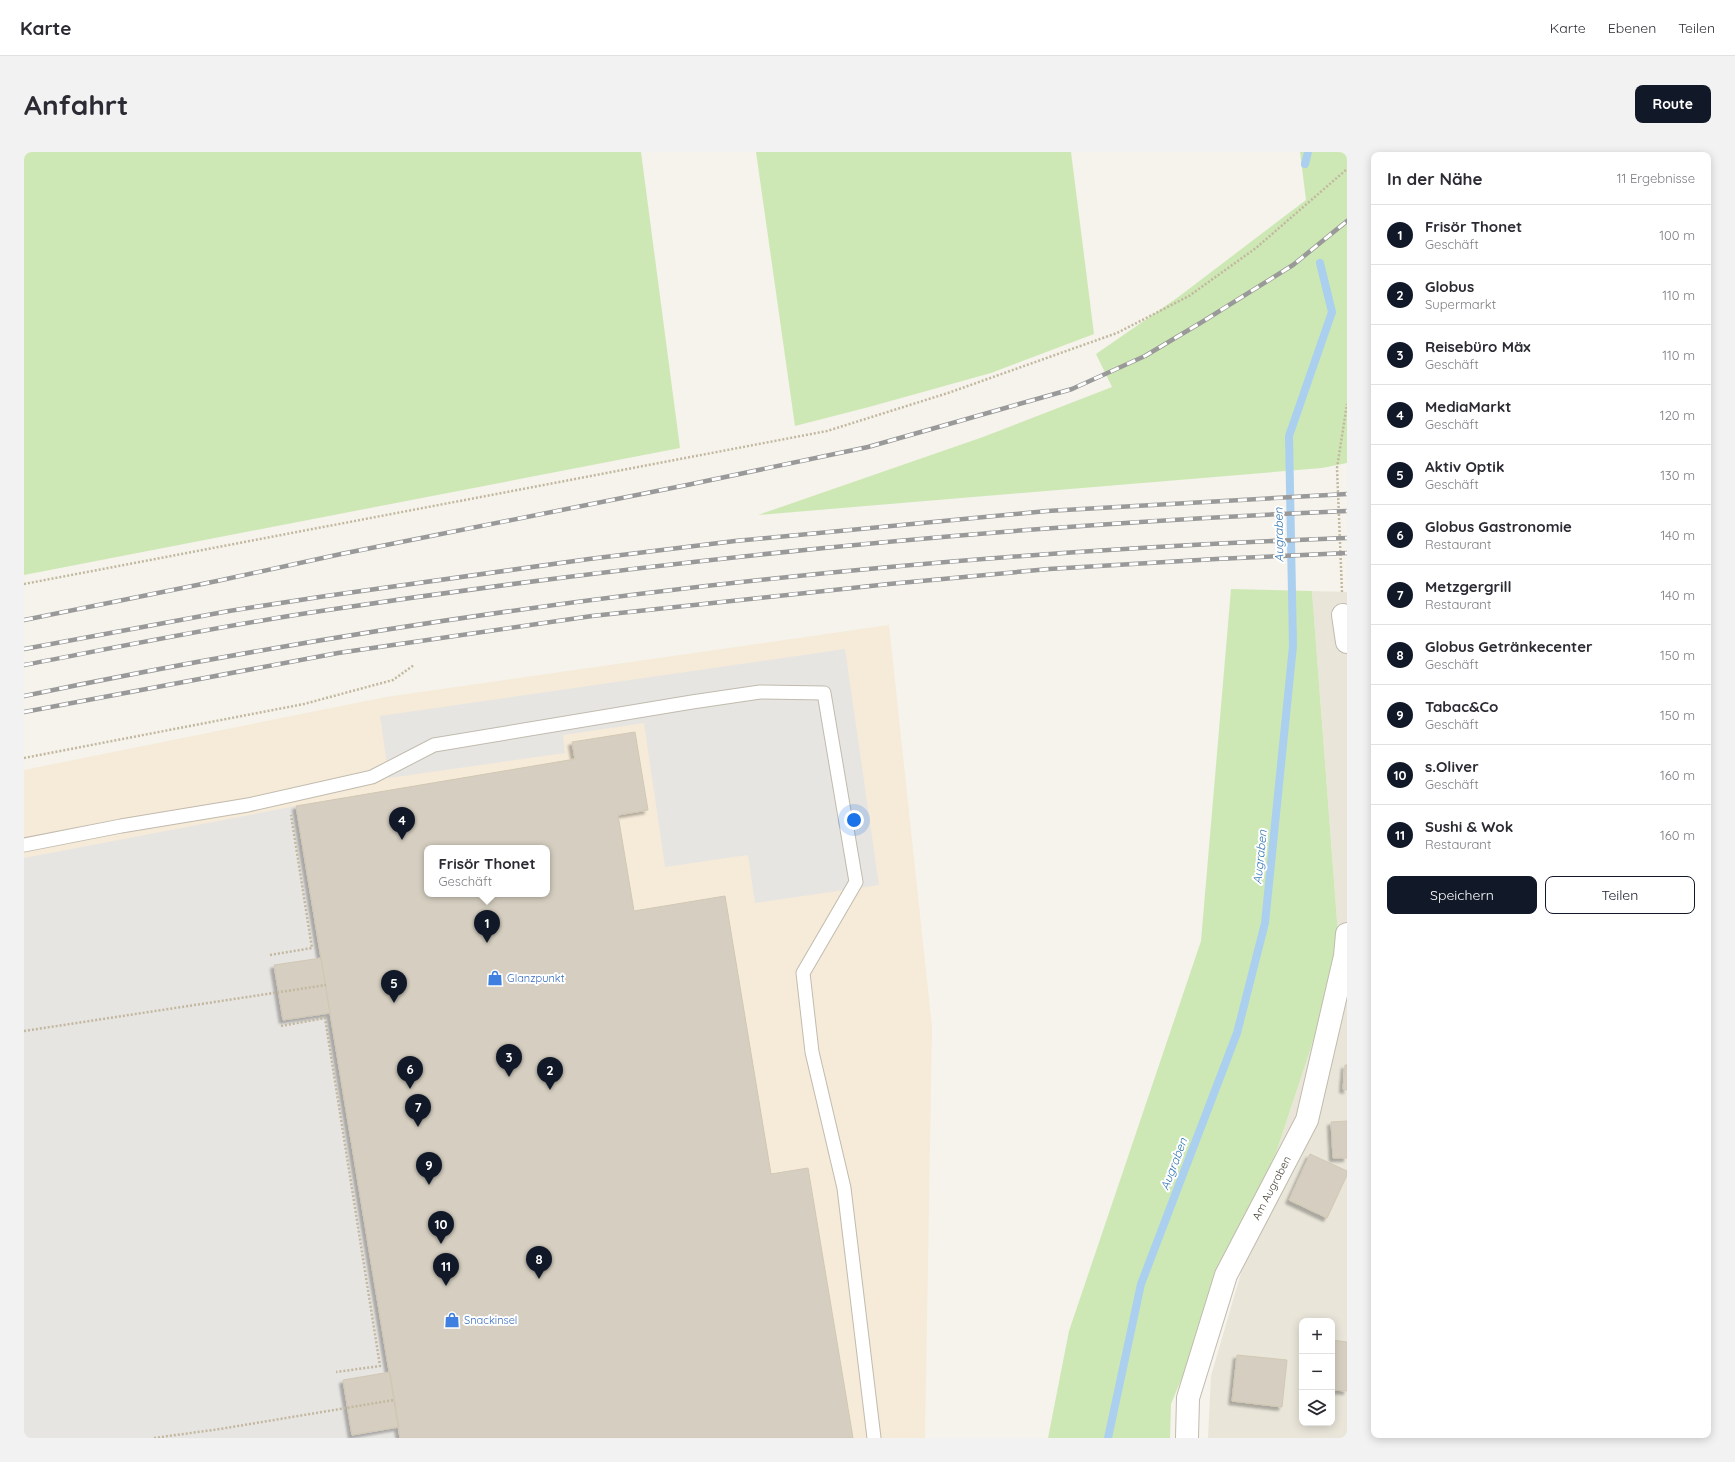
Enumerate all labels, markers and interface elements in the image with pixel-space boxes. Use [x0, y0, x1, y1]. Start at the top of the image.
text: Karte [20, 16, 72, 40]
text: Karte [1550, 19, 1586, 37]
text: Ebenen [1608, 19, 1656, 37]
text: Teilen [1678, 19, 1715, 37]
button: Route [1635, 85, 1711, 123]
text: Anfahrt [24, 87, 128, 122]
text: In der Nähe [1387, 168, 1483, 189]
text: 11 Ergebnisse [1617, 170, 1695, 186]
text: Frisör Thonet [1425, 217, 1522, 236]
text: 1 [1397, 227, 1403, 243]
text: 100 m [1659, 227, 1695, 243]
text: Geschäft [1425, 236, 1479, 252]
text: Globus [1425, 277, 1474, 296]
text: 2 [1396, 287, 1404, 303]
text: 110 m [1662, 287, 1695, 303]
text: Supermarkt [1425, 296, 1496, 312]
text: Reisebüro Mäx [1425, 337, 1531, 356]
text: 3 [1397, 347, 1403, 363]
text: 110 m [1662, 347, 1695, 363]
text: Geschäft [1425, 356, 1479, 372]
text: MediaMarkt [1425, 397, 1511, 416]
text: 4 [1396, 407, 1404, 423]
text: 120 m [1660, 407, 1695, 423]
text: Geschäft [1425, 416, 1479, 432]
text: Aktiv Optik [1425, 457, 1504, 476]
text: 5 [1396, 467, 1404, 483]
text: 130 m [1660, 467, 1695, 483]
text: Geschäft [1425, 476, 1479, 492]
water label: Augraben [1271, 507, 1286, 562]
text: Globus Gastronomie [1425, 517, 1572, 536]
text: 6 [1396, 527, 1404, 543]
text: 140 m [1660, 527, 1695, 543]
text: Restaurant [1425, 536, 1491, 552]
text: Metzgergrill [1425, 577, 1512, 596]
text: 7 [1396, 587, 1404, 603]
text: 140 m [1660, 587, 1695, 603]
text: Restaurant [1425, 596, 1491, 612]
text: Globus Getränkecenter [1425, 637, 1593, 656]
text: 8 [1396, 647, 1404, 663]
text: 150 m [1660, 647, 1695, 663]
text: Geschäft [1425, 656, 1479, 672]
text: Tabac&Co [1425, 697, 1498, 716]
text: 9 [1396, 707, 1404, 723]
text: 150 m [1660, 707, 1695, 723]
text: Geschäft [1425, 716, 1479, 732]
text: s.Oliver [1425, 757, 1479, 776]
text: 10 [1393, 767, 1407, 783]
text: 160 m [1660, 767, 1695, 783]
text: Geschäft [1425, 776, 1479, 792]
pin: 4 [389, 807, 415, 840]
your location [844, 810, 864, 830]
text: Sushi & Wok [1425, 817, 1513, 836]
text: 11 [1395, 827, 1405, 843]
text: 160 m [1660, 827, 1695, 843]
water label: Augraben [1249, 828, 1270, 885]
text: Restaurant [1425, 836, 1491, 852]
popup [424, 845, 550, 897]
text: Frisör Thonet [438, 854, 536, 873]
text: Geschäft [438, 873, 492, 889]
button: Speichern [1387, 876, 1537, 914]
button: Teilen [1545, 876, 1695, 914]
pin: 1 [474, 910, 500, 943]
shop icon: Glanzpunkt [486, 969, 504, 987]
pin: 5 [381, 970, 407, 1003]
place label: Glanzpunkt [507, 971, 565, 985]
pin: 3 [496, 1044, 522, 1077]
pin: 6 [397, 1056, 423, 1089]
pin: 2 [537, 1057, 563, 1090]
pin: 7 [405, 1094, 431, 1127]
water label: Augraben [1157, 1135, 1191, 1192]
pin: 9 [416, 1152, 442, 1185]
street label: Am Augraben [1249, 1154, 1294, 1222]
pin: 10 [428, 1211, 454, 1244]
pin: 8 [526, 1246, 552, 1279]
pin: 11 [433, 1253, 459, 1286]
shop icon: Snackinsel [443, 1311, 461, 1329]
place label: Snackinsel [464, 1313, 517, 1327]
map controls [1299, 1318, 1335, 1426]
button: + [1299, 1318, 1335, 1354]
button: − [1299, 1354, 1335, 1390]
button: layers [1299, 1390, 1335, 1426]

